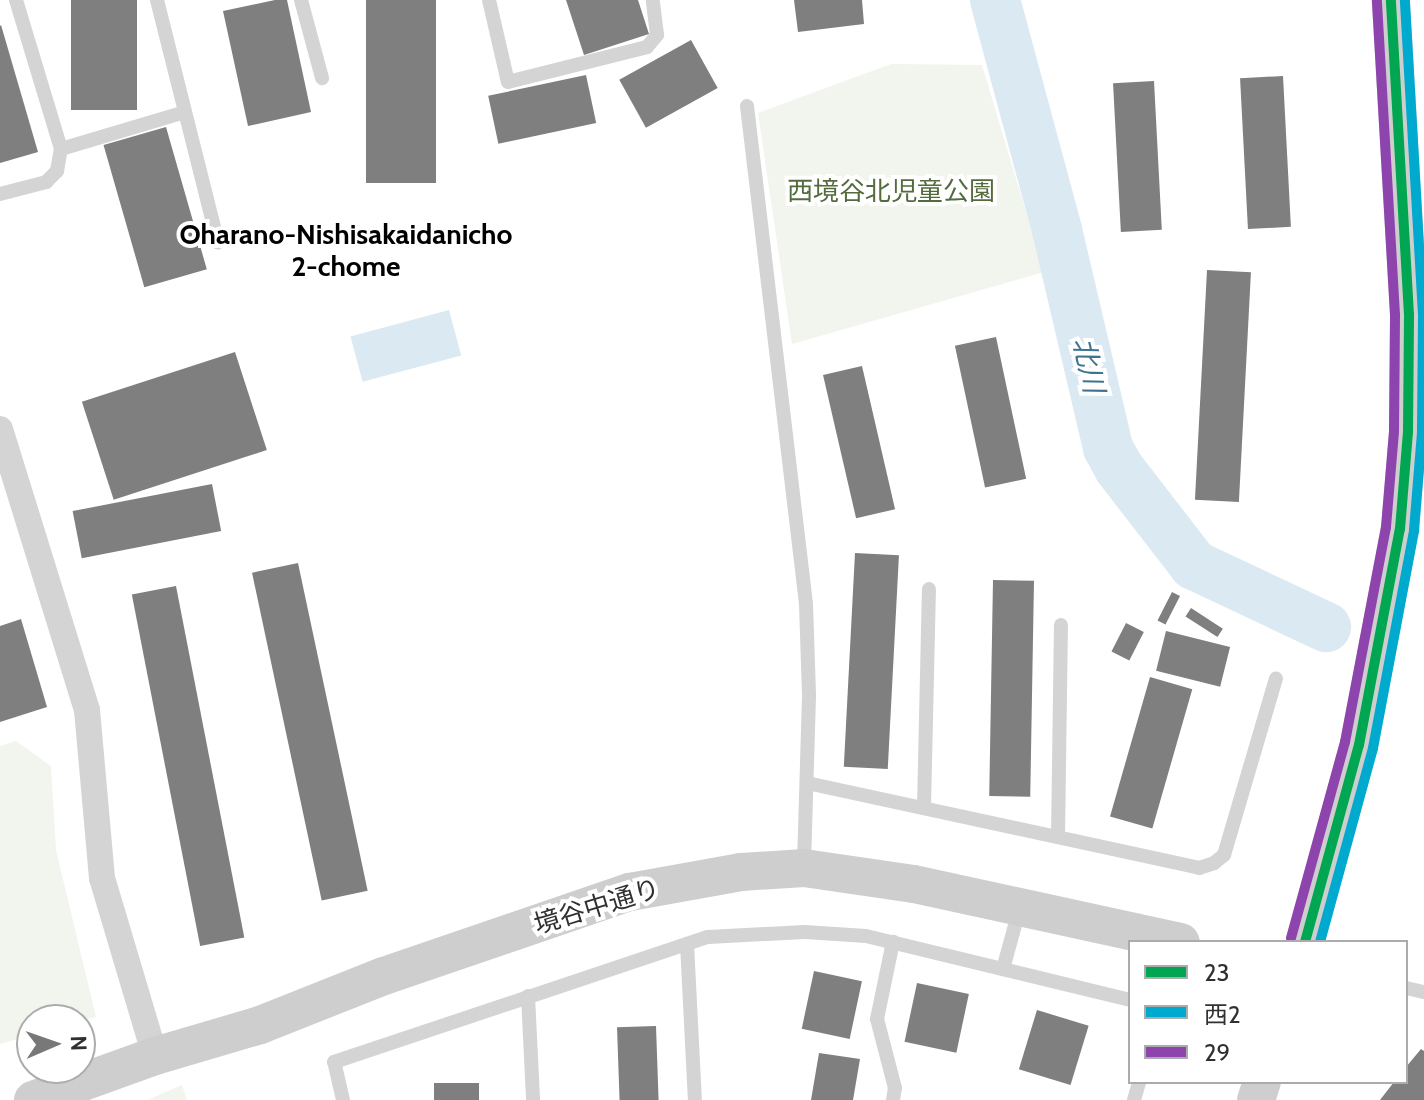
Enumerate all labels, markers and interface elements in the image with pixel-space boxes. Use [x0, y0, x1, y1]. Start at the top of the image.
park label: 西境谷北児童公園 [787, 176, 995, 208]
district label: Oharano-Nishisakaidanicho 2-chome [180, 217, 512, 283]
water label: 北川 [1066, 334, 1112, 396]
street label: 境谷中通り [530, 873, 664, 941]
legend [1128, 940, 1408, 1084]
text: 23 [1204, 958, 1230, 987]
text: 西2 [1204, 1000, 1241, 1029]
north arrow [16, 1004, 96, 1084]
text: N [65, 1035, 92, 1051]
text: 29 [1204, 1038, 1230, 1067]

